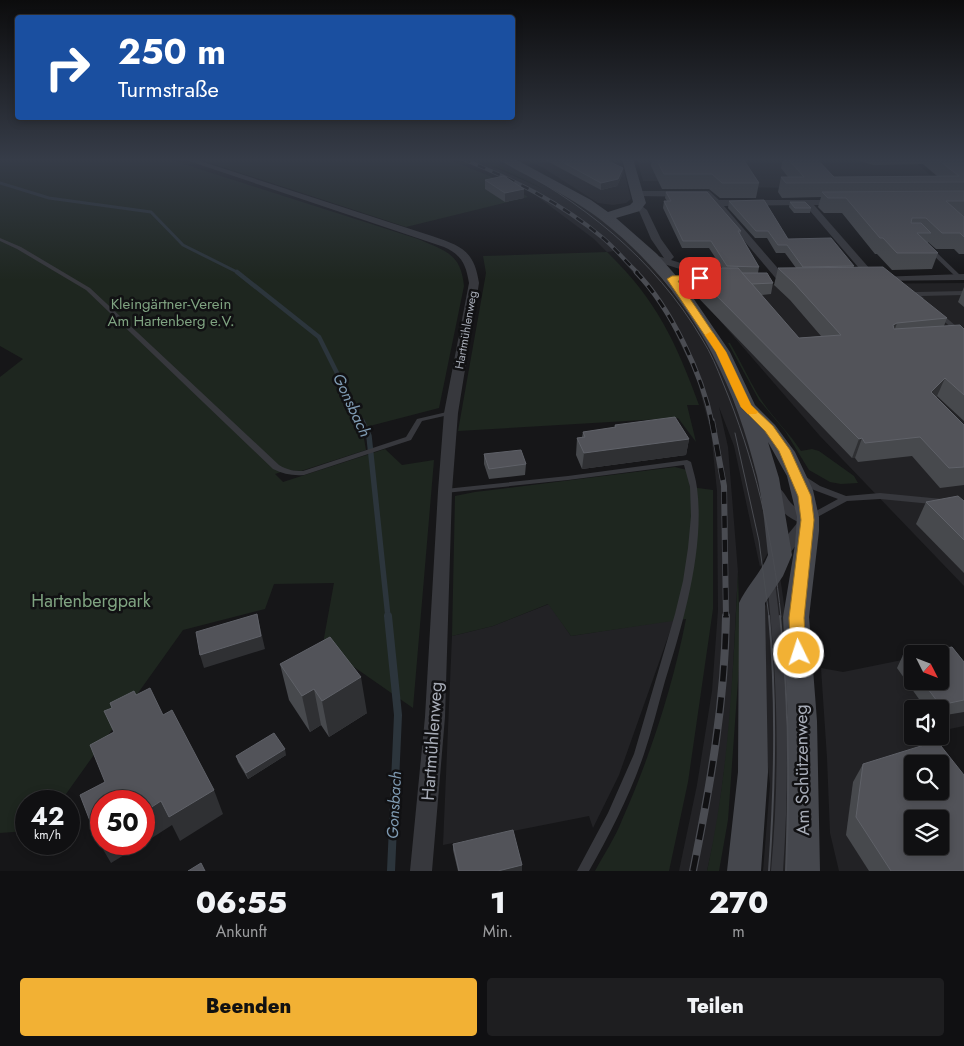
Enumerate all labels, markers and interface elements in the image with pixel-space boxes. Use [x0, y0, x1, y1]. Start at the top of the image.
text: 250 m [118, 27, 226, 77]
icon: right [35, 35, 100, 100]
text: Turmstraße [118, 73, 219, 105]
pin [679, 257, 721, 299]
icon: arrive [686, 264, 714, 292]
street label: Hartmühlenweg [450, 289, 482, 371]
park label: Kleingärtner-Verein Am Hartenberg e.V. [107, 293, 235, 332]
water label: Gonsbach [327, 369, 377, 441]
park label: Hartenbergpark [31, 588, 151, 614]
position arrow [772, 626, 824, 678]
north arrow [904, 645, 949, 690]
map controls [904, 645, 949, 855]
street label: Hartmühlenweg [415, 681, 449, 801]
button: sound [904, 700, 949, 745]
street label: Am Schützenweg [788, 704, 816, 836]
button: search [904, 755, 949, 800]
water label: Gonsbach [381, 770, 407, 840]
speed limit sign: 50 [90, 790, 155, 855]
text: 42 [31, 798, 64, 834]
button: layers [904, 810, 949, 855]
text: km/h [34, 826, 61, 844]
text: 06:55 [196, 881, 287, 924]
text: 1 [490, 881, 506, 924]
text: 270 [709, 881, 768, 924]
text: Ankunft [216, 920, 267, 943]
text: Min. [483, 920, 513, 943]
text: m [732, 920, 745, 943]
button: Beenden [20, 978, 477, 1036]
button: Teilen [487, 978, 944, 1036]

